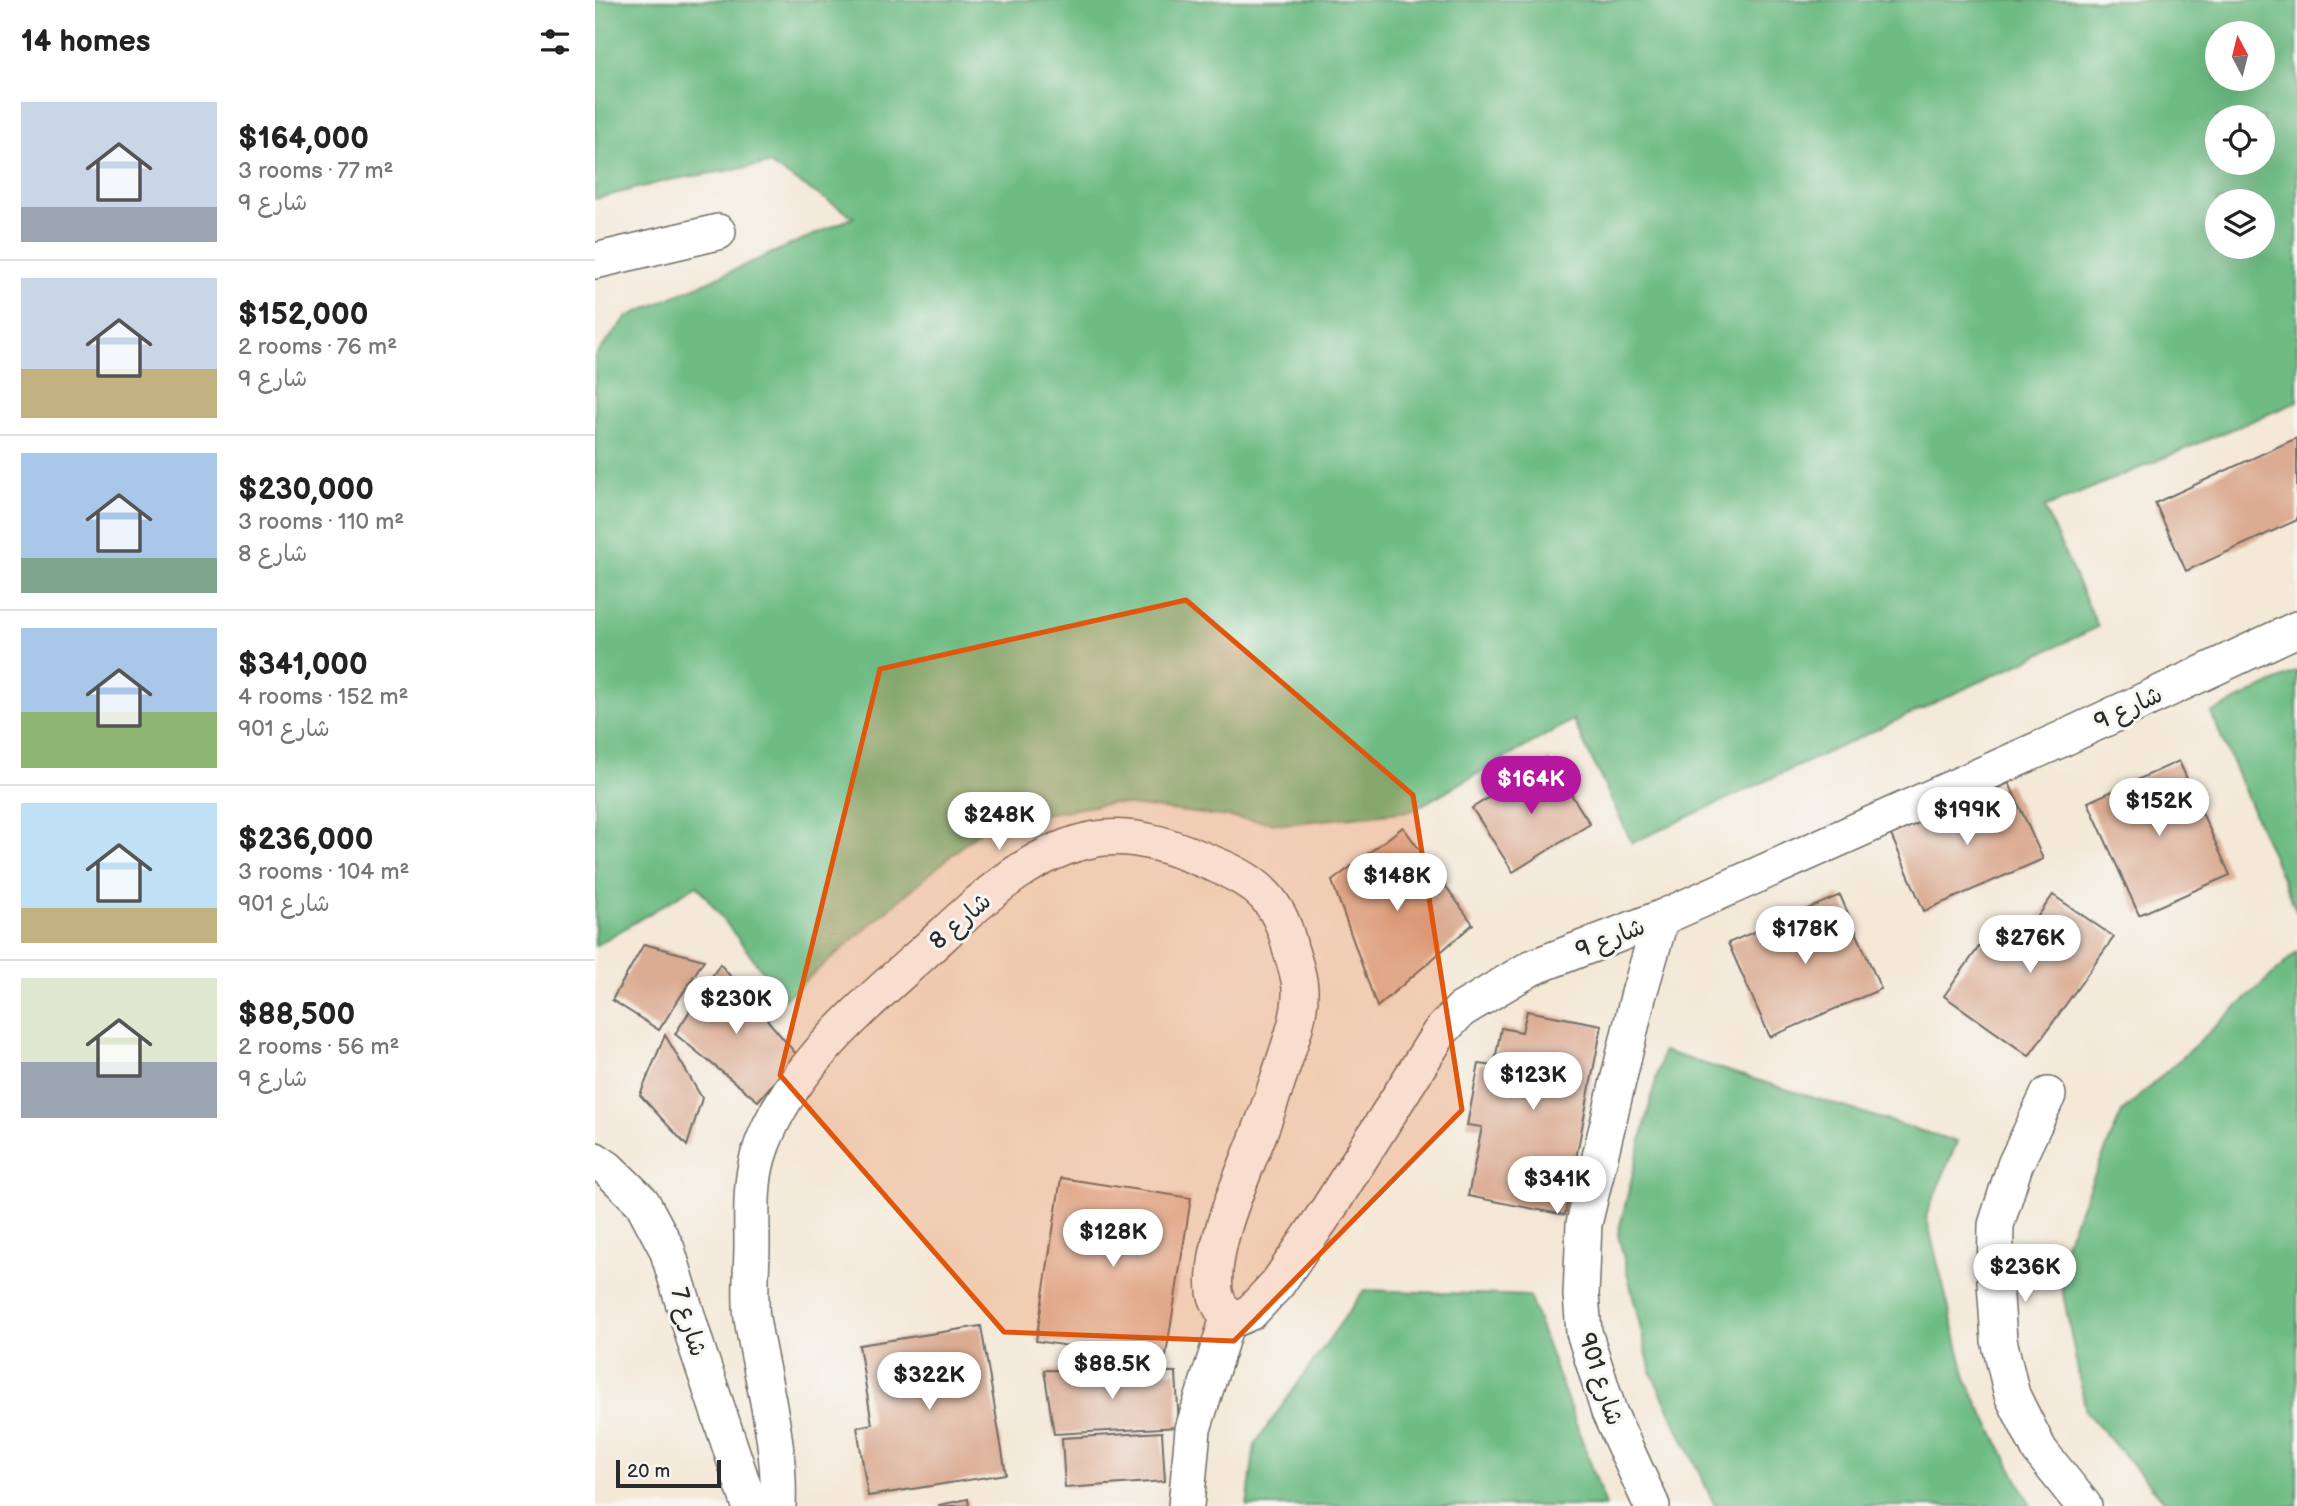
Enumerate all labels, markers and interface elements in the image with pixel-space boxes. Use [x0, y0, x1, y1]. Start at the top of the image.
north arrow [2205, 21, 2275, 91]
map controls [2205, 21, 2275, 259]
icon: filters [536, 23, 574, 61]
text: 14 homes [21, 24, 150, 60]
button: locate [2205, 105, 2275, 175]
text: $164,000 [238, 121, 369, 157]
icon: home [77, 130, 161, 214]
text: 3 rooms · 77 m² [238, 157, 394, 185]
text: شارع 9 [238, 189, 307, 217]
button: layers [2205, 189, 2275, 259]
text: $152,000 [238, 297, 368, 333]
icon: home [77, 306, 161, 390]
text: 2 rooms · 76 m² [238, 333, 397, 361]
text: شارع 9 [238, 365, 307, 393]
text: $230,000 [238, 472, 374, 508]
icon: home [77, 481, 161, 565]
text: 3 rooms · 110 m² [238, 508, 404, 536]
text: شارع 8 [238, 540, 307, 568]
text: $341,000 [238, 647, 368, 683]
icon: home [77, 656, 161, 740]
street label: شارع 9 [2089, 680, 2168, 739]
text: 4 rooms · 152 m² [238, 683, 408, 711]
text: شارع 901 [238, 715, 330, 743]
pin: $164K [1482, 756, 1580, 816]
text: $164K [1497, 765, 1565, 793]
pin: $152K [2110, 778, 2208, 838]
text: $152K [2125, 787, 2193, 815]
pin: $199K [1918, 788, 2016, 847]
pin: $248K [950, 792, 1048, 852]
text: $199K [1933, 796, 2001, 824]
text: $248K [963, 801, 1035, 829]
text: $236,000 [238, 822, 373, 858]
icon: home [77, 831, 161, 915]
pin: $148K [1348, 853, 1446, 913]
text: 3 rooms · 104 m² [238, 858, 409, 886]
text: $148K [1363, 862, 1431, 890]
street label: شارع 8 [923, 887, 998, 958]
text: شارع 901 [238, 890, 330, 918]
pin: $178K [1756, 906, 1854, 966]
street label: شارع 9 [1571, 912, 1650, 967]
text: $178K [1772, 915, 1839, 943]
pin: $276K [1981, 916, 2079, 975]
text: $276K [1995, 924, 2065, 952]
pin: $230K [687, 976, 785, 1036]
text: $230K [700, 985, 772, 1013]
text: $88,500 [238, 997, 355, 1033]
icon: home [77, 1006, 161, 1090]
text: 2 rooms · 56 m² [238, 1033, 400, 1061]
pin: $123K [1484, 1052, 1582, 1112]
text: $123K [1499, 1061, 1567, 1089]
text: شارع 9 [238, 1065, 307, 1093]
pin: $341K [1508, 1156, 1606, 1216]
text: $341K [1524, 1165, 1591, 1193]
pin: $128K [1064, 1210, 1162, 1269]
text: $128K [1079, 1218, 1147, 1246]
pin: $236K [1976, 1244, 2074, 1304]
text: $236K [1989, 1253, 2061, 1281]
street label: شارع 7 [662, 1284, 713, 1361]
street label: شارع 901 [1570, 1329, 1629, 1430]
pin: $88.5K [1055, 1342, 1169, 1401]
text: $88.5K [1074, 1350, 1150, 1378]
pin: $322K [880, 1352, 978, 1412]
text: $322K [893, 1361, 965, 1389]
scale bar [616, 1457, 721, 1489]
text: 20 m [627, 1460, 670, 1483]

